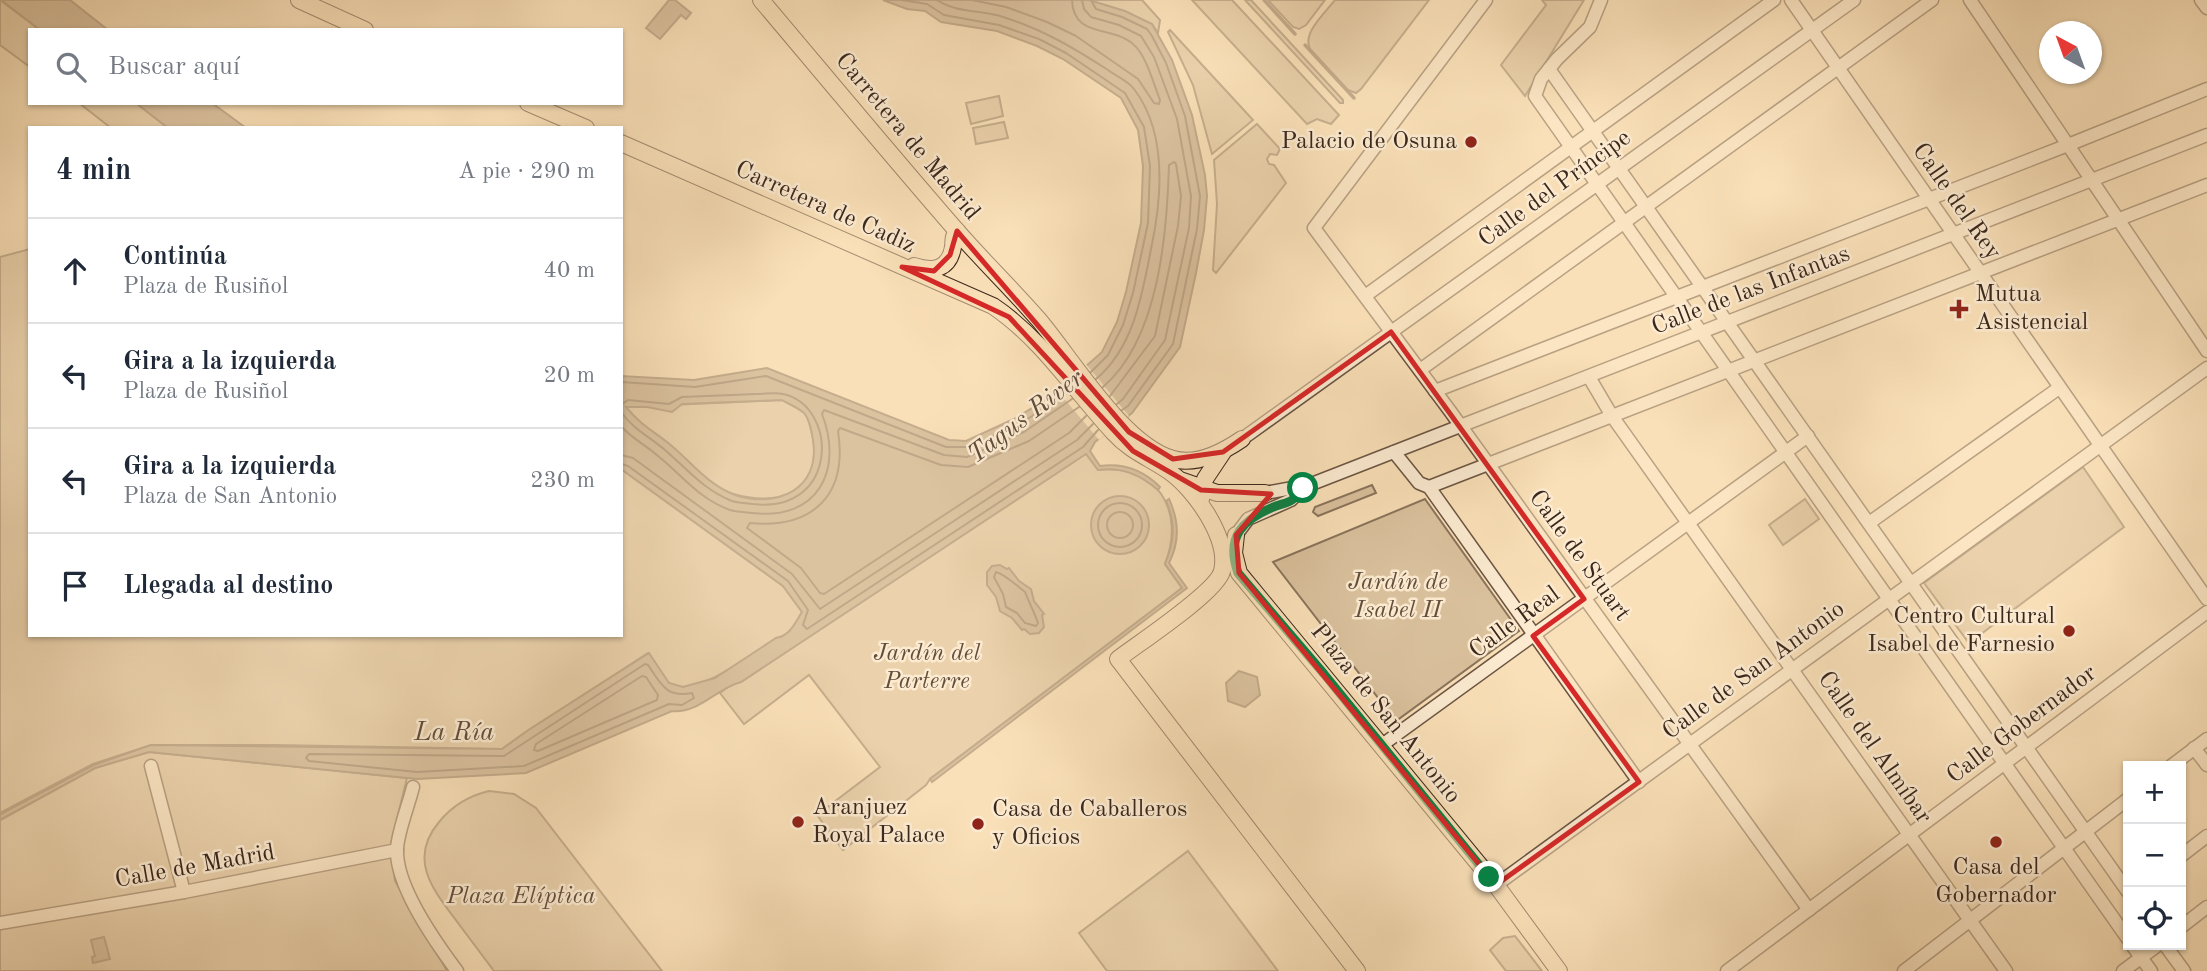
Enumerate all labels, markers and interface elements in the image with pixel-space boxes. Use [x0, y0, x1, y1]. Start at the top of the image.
north arrow [2039, 21, 2102, 84]
search box [28, 28, 623, 105]
icon: search [52, 48, 90, 86]
street label: Carretera de Madrid [830, 49, 984, 225]
text: Buscar aquí [108, 54, 240, 80]
street label: Calle del Príncipe [1475, 126, 1635, 252]
place label: Palacio de Osuna [1281, 130, 1457, 154]
marker: Palacio de Osuna [1463, 134, 1479, 150]
street label: Calle del Rey [1907, 139, 2005, 265]
text: 4 min [56, 156, 131, 186]
street label: Carretera de Cadiz [731, 158, 919, 258]
text: A pie · 290 m [458, 160, 595, 183]
street label: Calle de las Infantas [1649, 242, 1853, 340]
text: Continúa [123, 244, 227, 270]
icon: ahead [56, 252, 94, 290]
text: 40 m [544, 259, 595, 282]
text: Plaza de Rusiñol [123, 275, 288, 298]
place label: Mutua Asistencial [1975, 283, 2088, 335]
marker: Mutua Asistencial [1949, 299, 1969, 319]
text: Gira a la izquierda [123, 349, 336, 375]
icon: left [56, 357, 94, 395]
text: 20 m [544, 364, 595, 387]
water label: Tagus River [963, 365, 1089, 469]
text: Plaza de Rusiñol [123, 380, 288, 403]
text: Gira a la izquierda [123, 454, 336, 480]
icon: left [56, 462, 94, 500]
text: 230 m [530, 469, 595, 492]
route start [1287, 472, 1318, 503]
text: Plaza de San Antonio [123, 485, 337, 508]
street label: Calle de Stuart [1524, 486, 1634, 626]
icon: arrive [56, 567, 94, 605]
park label: Jardín de Isabel II [1348, 571, 1448, 623]
text: Llegada al destino [123, 573, 333, 599]
street label: Calle Real [1465, 582, 1565, 664]
street label: Calle de San Antonio [1659, 597, 1849, 745]
place label: Centro Cultural Isabel de Farnesio [1867, 605, 2055, 657]
street label: Plaza de San Antonio [1305, 620, 1465, 808]
marker: Centro Cultural Isabel de Farnesio [2061, 623, 2077, 639]
park label: Jardín del Parterre [874, 642, 980, 694]
street label: Calle Gobernador [1943, 661, 2101, 789]
street label: Calle del Almíbar [1813, 667, 1935, 829]
water label: La Ría [413, 720, 494, 746]
map controls [2123, 761, 2186, 950]
button: + [2123, 761, 2186, 824]
place label: Aranjuez Royal Palace [812, 796, 945, 848]
place label: Casa de Caballeros y Oficios [992, 798, 1187, 850]
marker: Aranjuez Royal Palace [790, 814, 806, 830]
marker: Casa de Caballeros y Oficios [970, 816, 986, 832]
button: − [2123, 824, 2186, 887]
marker: Casa del Gobernador [1988, 834, 2004, 850]
street label: Calle de Madrid [113, 841, 277, 893]
place label: Casa del Gobernador [1935, 856, 2057, 908]
route end [1473, 861, 1504, 892]
park label: Plaza Elíptica [445, 885, 596, 909]
button: locate [2123, 887, 2186, 950]

